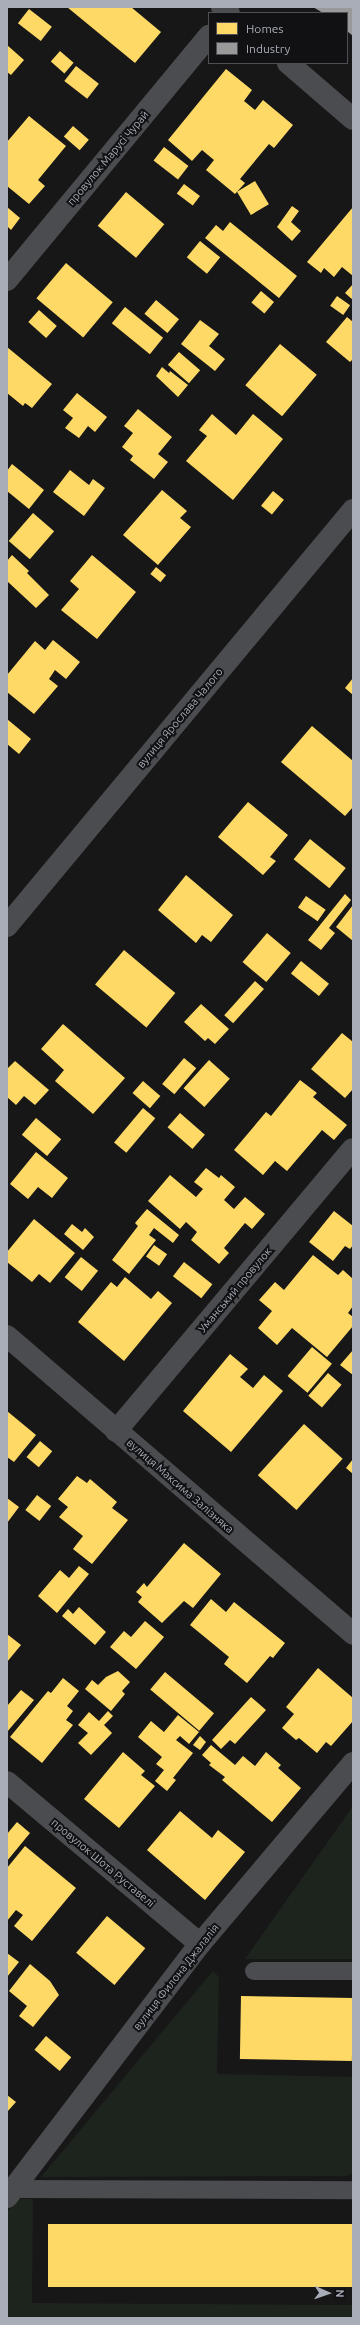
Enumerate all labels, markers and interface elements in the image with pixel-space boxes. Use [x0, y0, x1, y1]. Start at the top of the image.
legend [208, 12, 348, 64]
text: Homes [246, 22, 284, 35]
text: Industry [246, 42, 290, 55]
street label: провулок Марусі Чурай [65, 108, 151, 208]
street label: вулиця Ярослава Чалого [134, 665, 226, 771]
street label: Уманський провулок [196, 1245, 274, 1335]
street label: вулиця Максима Залізняка [124, 1436, 236, 1536]
street label: провулок Шота Руставелі [49, 1816, 157, 1910]
street label: вулиця Филона Джалалія [130, 1921, 222, 2033]
north arrow [308, 2273, 348, 2313]
text: N [334, 2289, 346, 2298]

